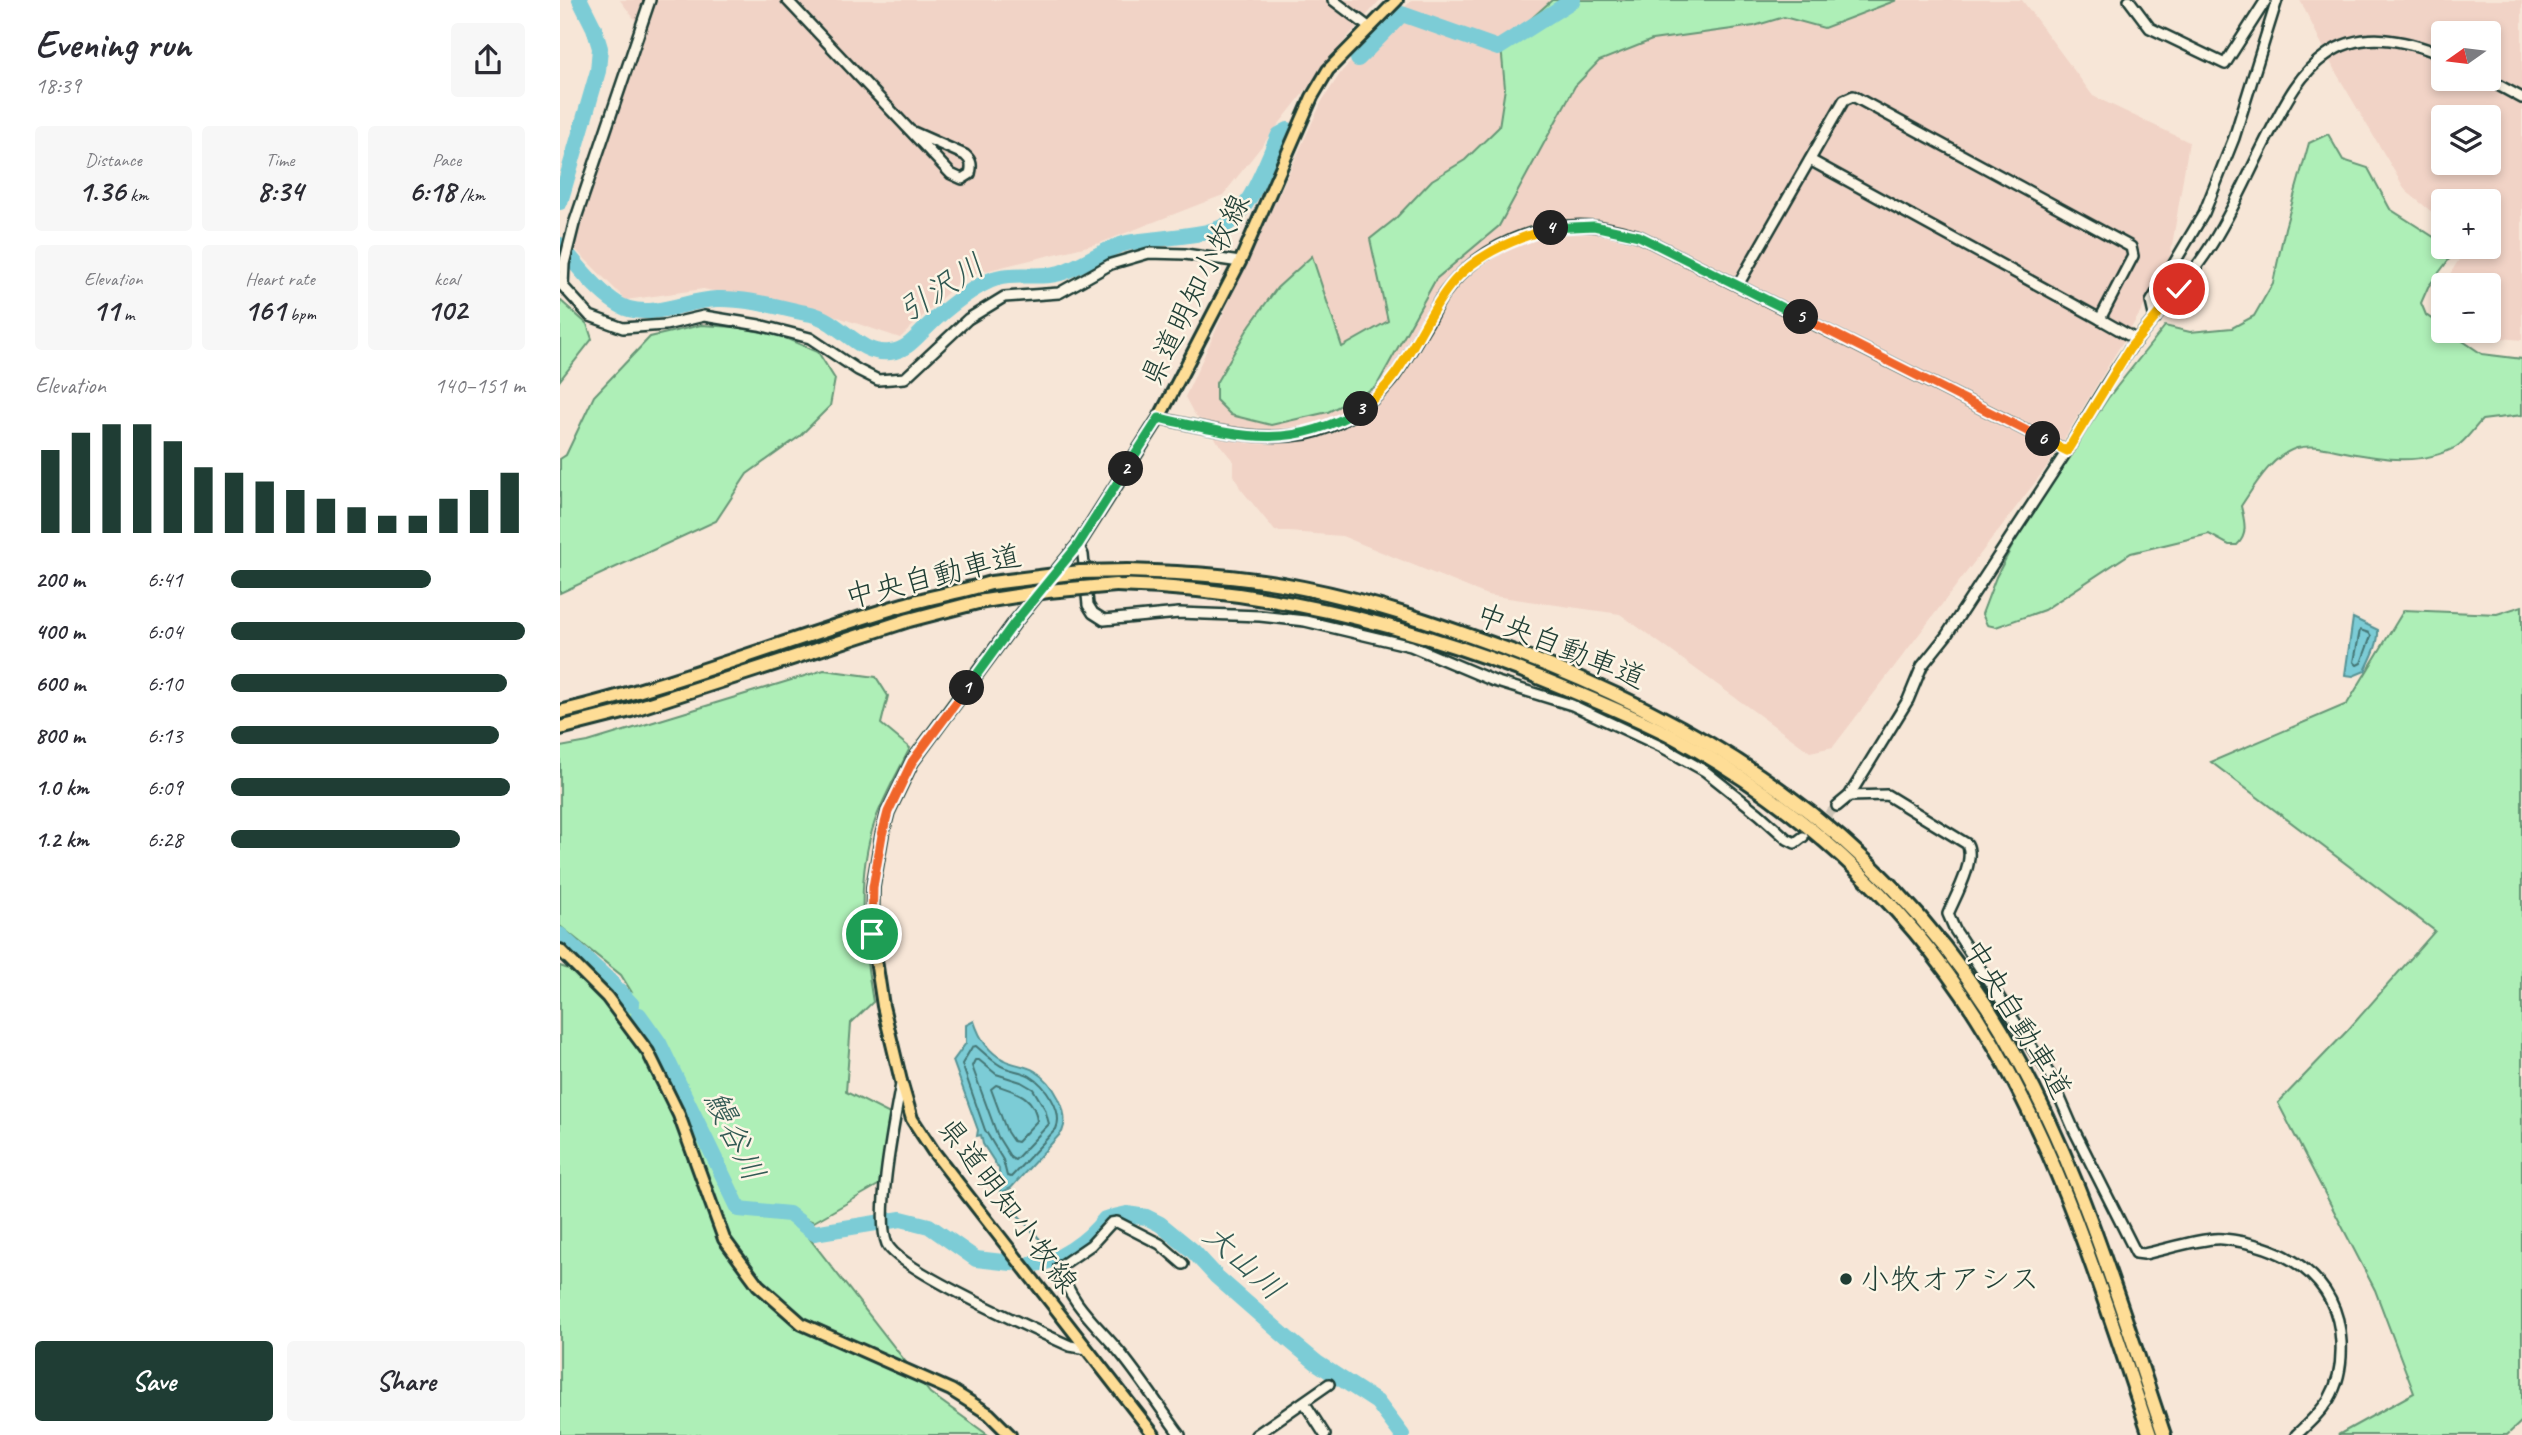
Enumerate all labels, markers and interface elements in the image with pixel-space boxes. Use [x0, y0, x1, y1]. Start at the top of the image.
text: Evening run [35, 21, 191, 68]
north arrow [2431, 21, 2501, 91]
map controls [2431, 21, 2501, 343]
button: share [451, 23, 525, 97]
text: 18:39 [35, 71, 81, 100]
button: layers [2431, 105, 2501, 175]
text: Distance [85, 148, 142, 172]
text: Time [265, 148, 295, 172]
text: Pace [432, 148, 461, 172]
text: 1.36 [78, 172, 125, 210]
text: 8:34 [257, 172, 303, 210]
text: 6:18 [408, 172, 455, 210]
text: km [125, 183, 148, 207]
text: /km [455, 183, 485, 207]
street label: 県道明知小牧線 [1132, 187, 1258, 393]
button: + [2431, 189, 2501, 259]
pin: 4 [1534, 210, 1569, 246]
text: 4 [1546, 215, 1555, 239]
water label: 引沢川 [890, 245, 992, 331]
pin [2149, 259, 2209, 319]
text: Elevation [84, 267, 143, 291]
text: Heart rate [245, 267, 315, 291]
text: kcal [434, 267, 459, 291]
icon: check [2160, 270, 2198, 308]
button: − [2431, 273, 2501, 343]
text: 11 [92, 291, 119, 329]
text: 161 [244, 291, 285, 329]
text: 102 [426, 291, 467, 329]
pin: 5 [1784, 300, 1818, 334]
text: m [119, 302, 134, 326]
text: bpm [285, 302, 316, 326]
text: 5 [1796, 304, 1805, 328]
text: Elevation [35, 371, 106, 400]
text: 140–151 m [434, 371, 525, 400]
pin: 3 [1344, 392, 1378, 426]
text: 3 [1356, 396, 1365, 420]
pin: 6 [2026, 422, 2060, 457]
text: 6 [2038, 426, 2047, 450]
pin: 2 [1108, 452, 1144, 486]
text: 2 [1121, 456, 1130, 480]
street label: 中央自動車道 [841, 536, 1025, 616]
text: 200 m [35, 565, 85, 594]
text: 6:41 [147, 565, 183, 594]
street label: 中央自動車道 [1470, 595, 1652, 697]
text: 400 m [35, 617, 85, 646]
text: 6:04 [147, 617, 183, 646]
text: 600 m [35, 669, 85, 698]
text: 6:10 [147, 669, 183, 698]
pin: 1 [950, 670, 984, 706]
text: 1 [962, 675, 971, 699]
text: 800 m [35, 721, 85, 750]
text: 6:13 [147, 721, 183, 750]
text: 1.0 km [35, 773, 89, 802]
text: 6:09 [147, 773, 183, 802]
text: 1.2 km [35, 825, 89, 854]
text: 6:28 [147, 825, 183, 854]
pin [842, 904, 902, 964]
icon: arrive [853, 915, 891, 953]
street label: 中央自動車道 [1955, 932, 2081, 1106]
water label: 鰻谷川 [696, 1084, 774, 1188]
street label: 県道明知小牧線 [930, 1110, 1086, 1300]
water label: 大山川 [1195, 1215, 1293, 1309]
place label: 小牧オアシス [1860, 1260, 2039, 1298]
marker: 小牧オアシス [1838, 1271, 1854, 1287]
button: Save [35, 1341, 273, 1421]
button: Share [287, 1341, 525, 1421]

